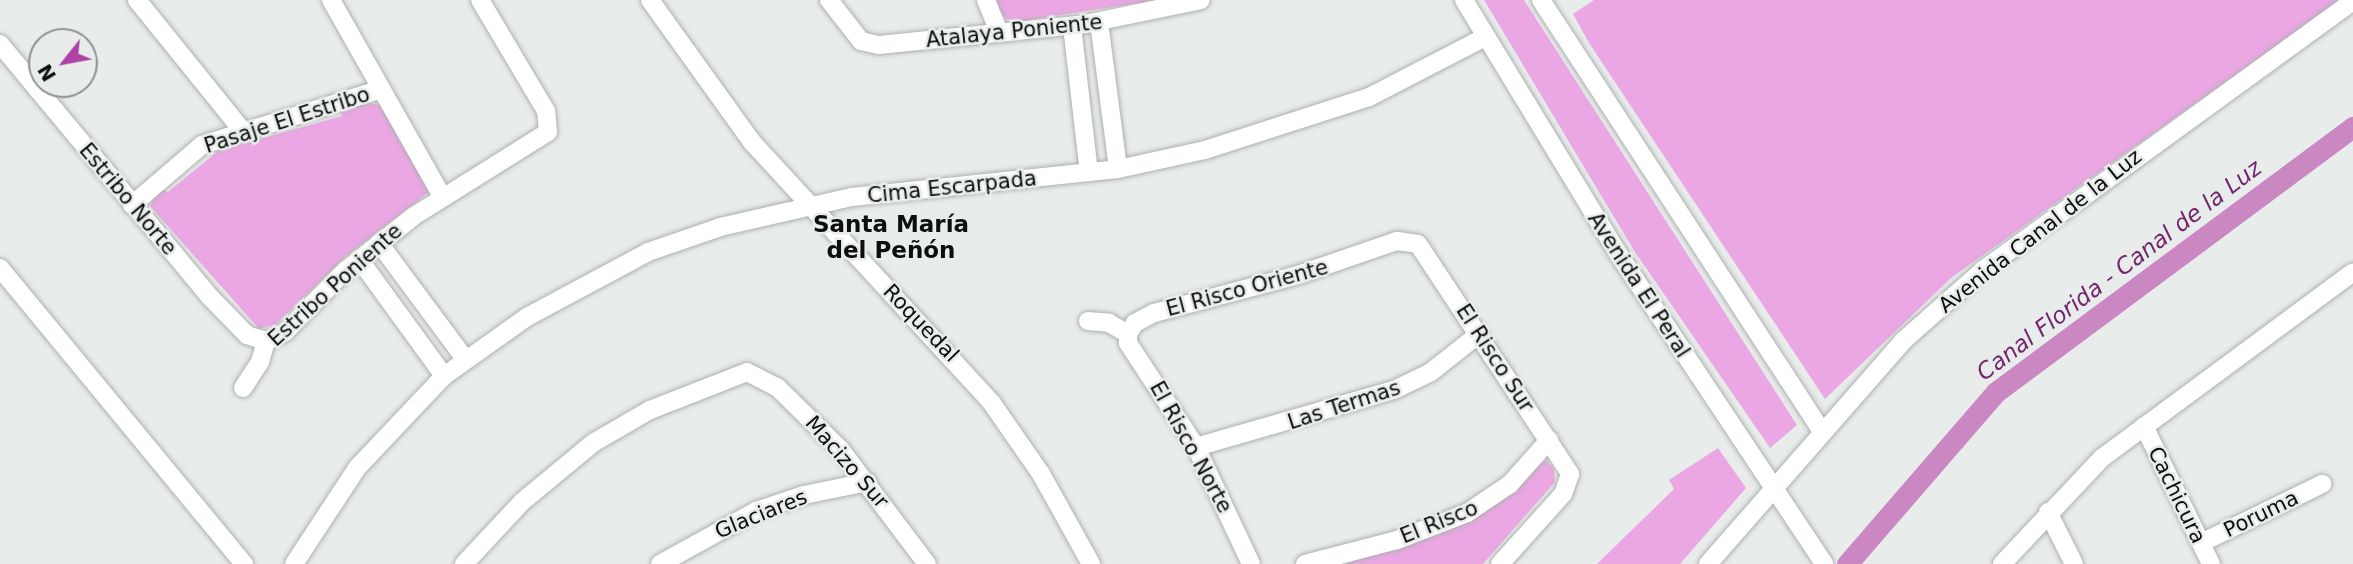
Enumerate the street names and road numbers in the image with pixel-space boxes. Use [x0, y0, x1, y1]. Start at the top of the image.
street label: Atalaya Poniente [925, 9, 1103, 53]
street label: Pasaje El Estribo [201, 81, 373, 159]
street label: Estribo Norte [74, 138, 182, 260]
street label: Avenida Canal de la Luz [1933, 144, 2147, 318]
street label: Cima Escarpada [866, 166, 1038, 208]
street label: Avenida El Peral [1583, 208, 1695, 362]
street label: Estribo Poniente [263, 218, 407, 352]
street label: El Risco Oriente [1163, 254, 1331, 322]
street label: Roquedal [878, 279, 964, 367]
street label: El Risco Sur [1451, 299, 1539, 417]
street label: Las Termas [1285, 375, 1403, 435]
street label: El Risco Norte [1144, 377, 1238, 517]
street label: Macizo Sur [800, 411, 894, 513]
street label: Cachicura [2143, 442, 2211, 548]
street label: Glaciares [711, 484, 811, 544]
street label: Poruma [2220, 485, 2302, 543]
street label: El Risco [1396, 495, 1482, 549]

